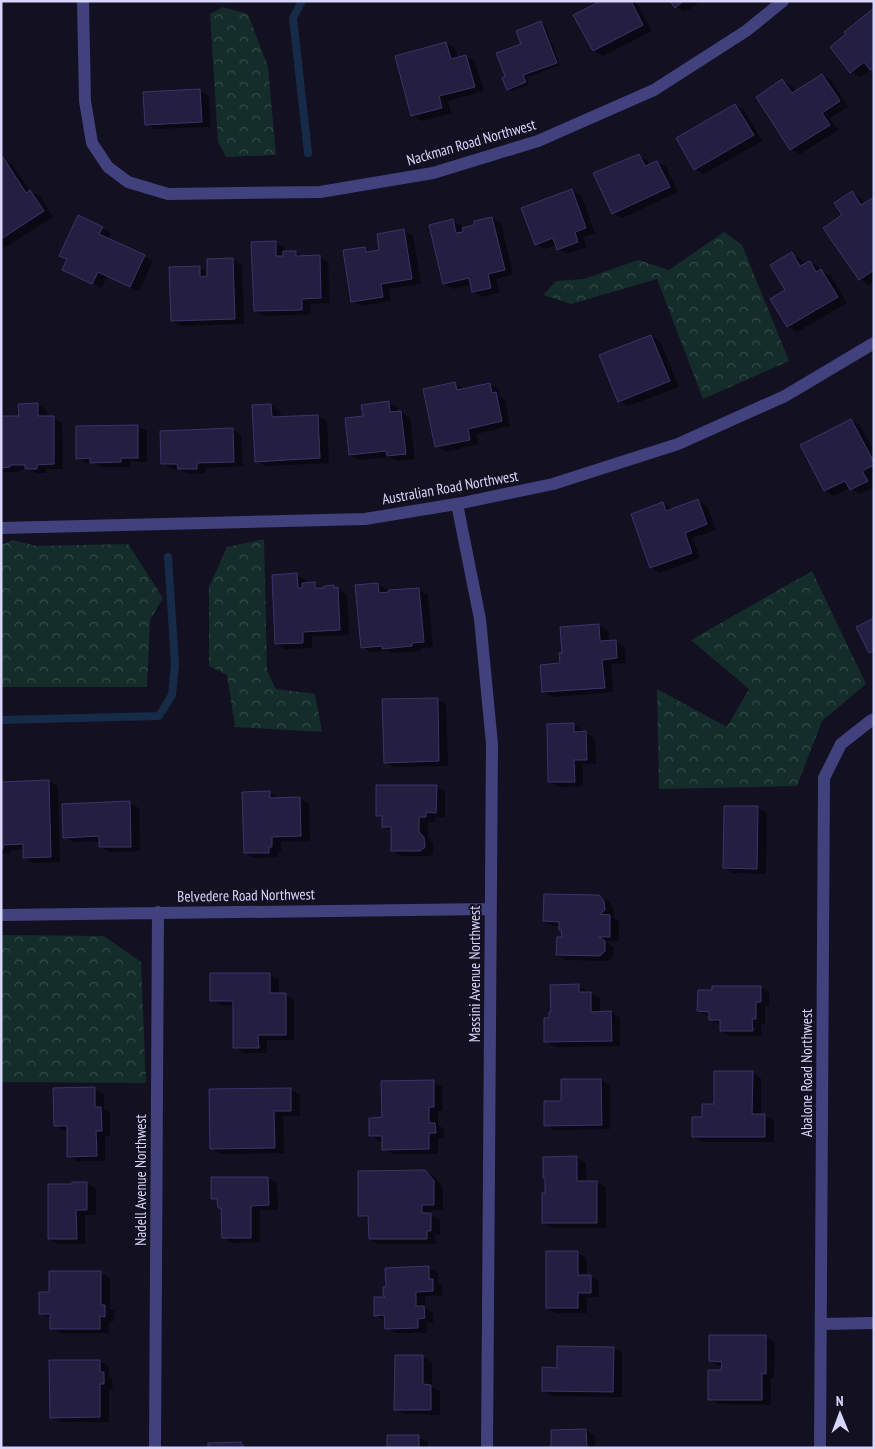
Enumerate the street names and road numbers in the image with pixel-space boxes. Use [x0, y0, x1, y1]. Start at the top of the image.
street label: Nackman Road Northwest [404, 114, 538, 170]
street label: Australian Road Northwest [380, 466, 520, 508]
street label: Belvedere Road Northwest [177, 884, 315, 906]
street label: Massini Avenue Northwest [465, 906, 484, 1042]
street label: Abalone Road Northwest [797, 1009, 816, 1137]
street label: Nadell Avenue Northwest [131, 1114, 150, 1246]

